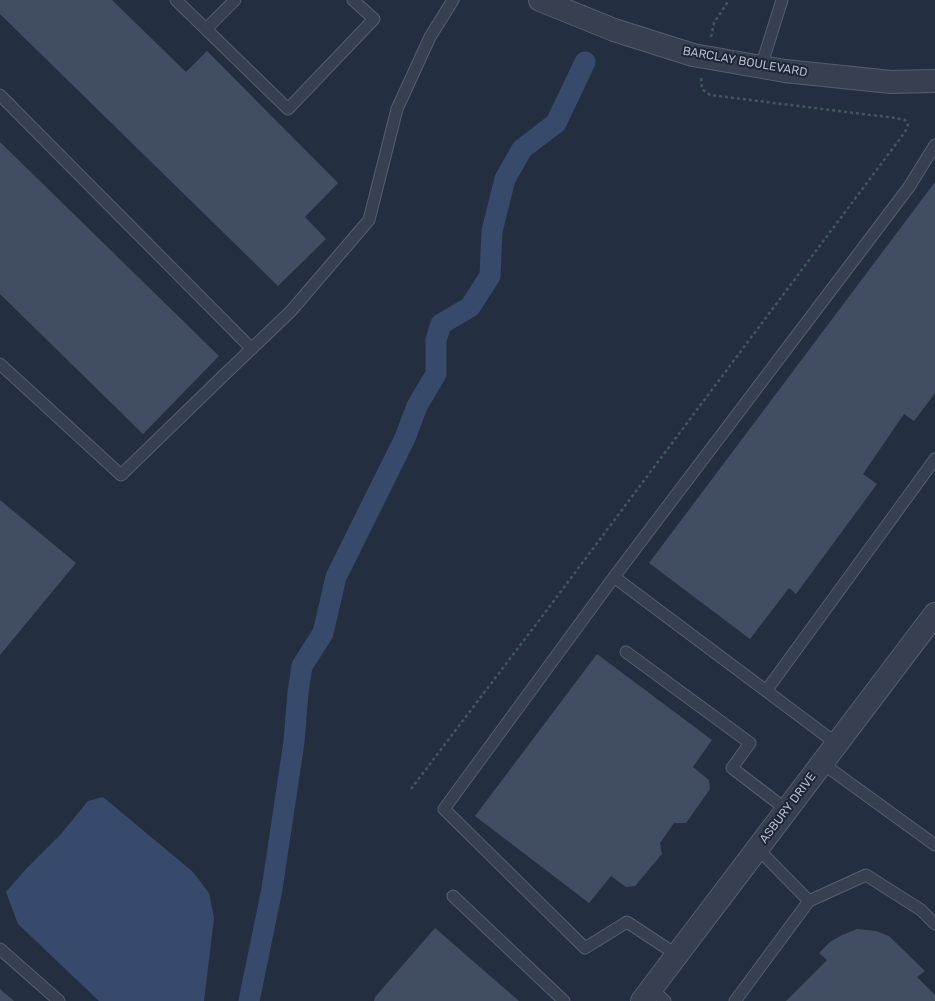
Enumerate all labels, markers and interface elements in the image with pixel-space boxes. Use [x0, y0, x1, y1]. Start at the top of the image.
street label: BARCLAY BOULEVARD [682, 44, 808, 80]
street label: ASBURY DRIVE [757, 770, 819, 846]

